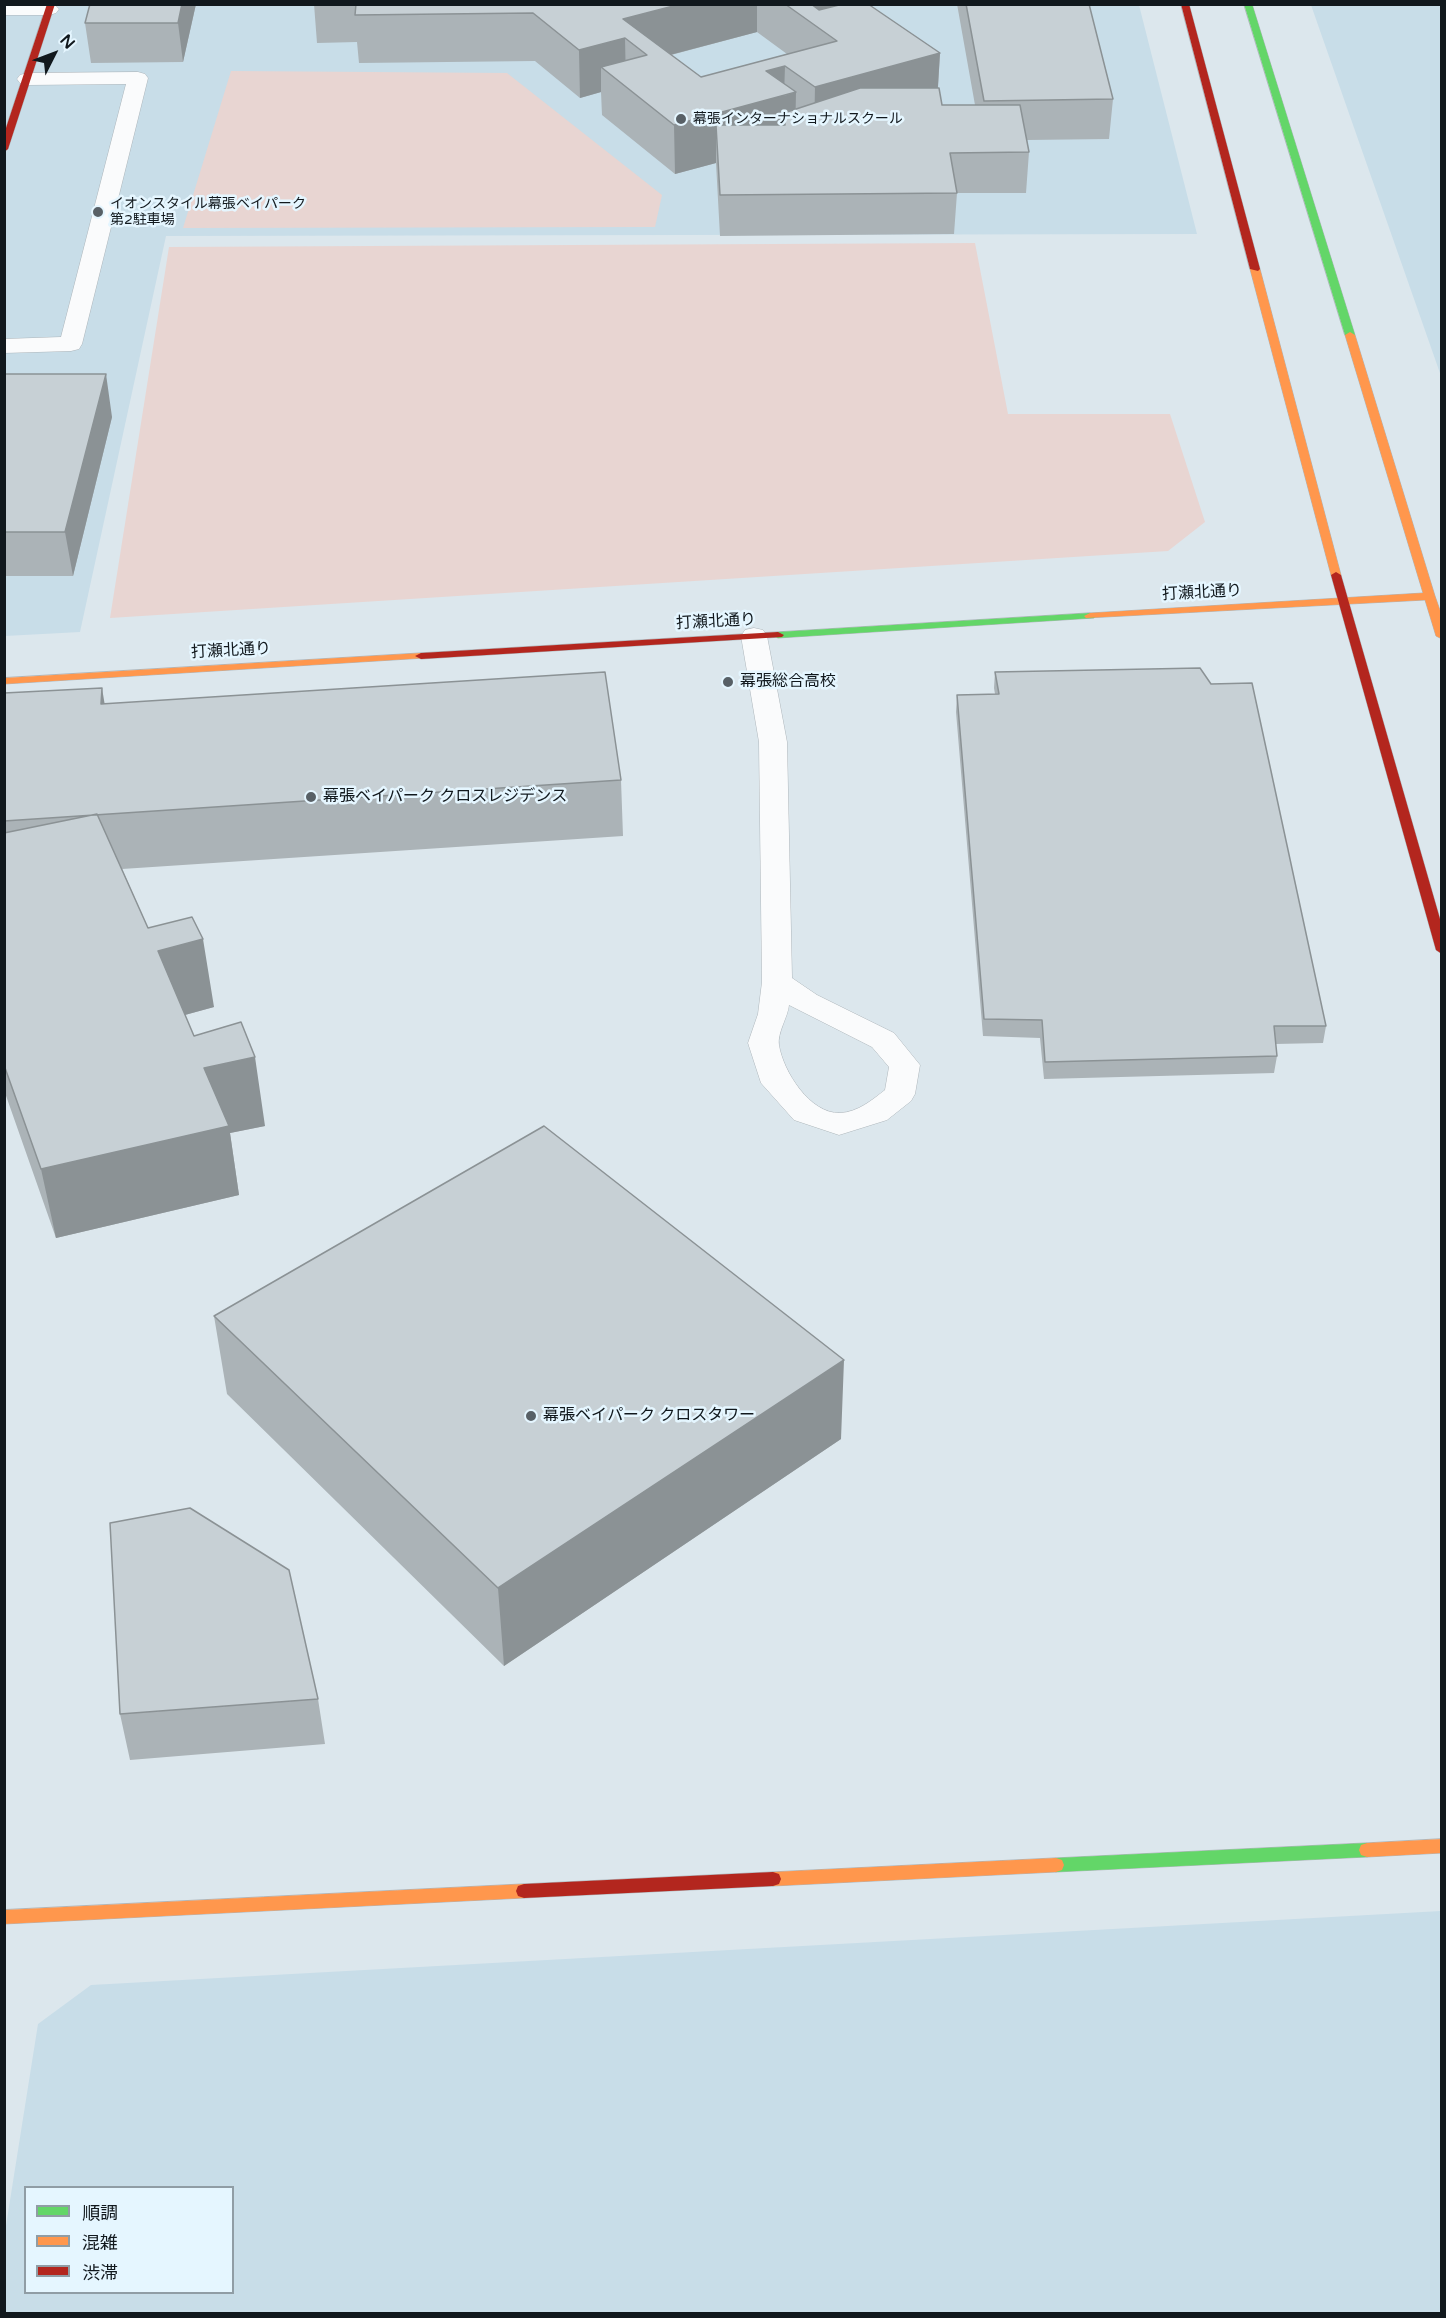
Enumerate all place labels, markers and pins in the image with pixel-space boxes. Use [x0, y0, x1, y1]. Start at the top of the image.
place label: 幕張インターナショナルスクール [693, 111, 903, 127]
marker: 幕張インターナショナルスクール [674, 112, 688, 126]
place label: イオンスタイル幕張ベイパーク 第2駐車場 [110, 196, 306, 228]
marker: イオンスタイル幕張ベイパーク 第2駐車場 [91, 205, 105, 219]
place label: 幕張総合高校 [740, 672, 836, 692]
marker: 幕張総合高校 [721, 675, 735, 689]
place label: 幕張ベイパーク クロスレジデンス [323, 787, 567, 807]
marker: 幕張ベイパーク クロスレジデンス [304, 790, 318, 804]
place label: 幕張ベイパーク クロスタワー [543, 1406, 755, 1426]
marker: 幕張ベイパーク クロスタワー [524, 1409, 538, 1423]

